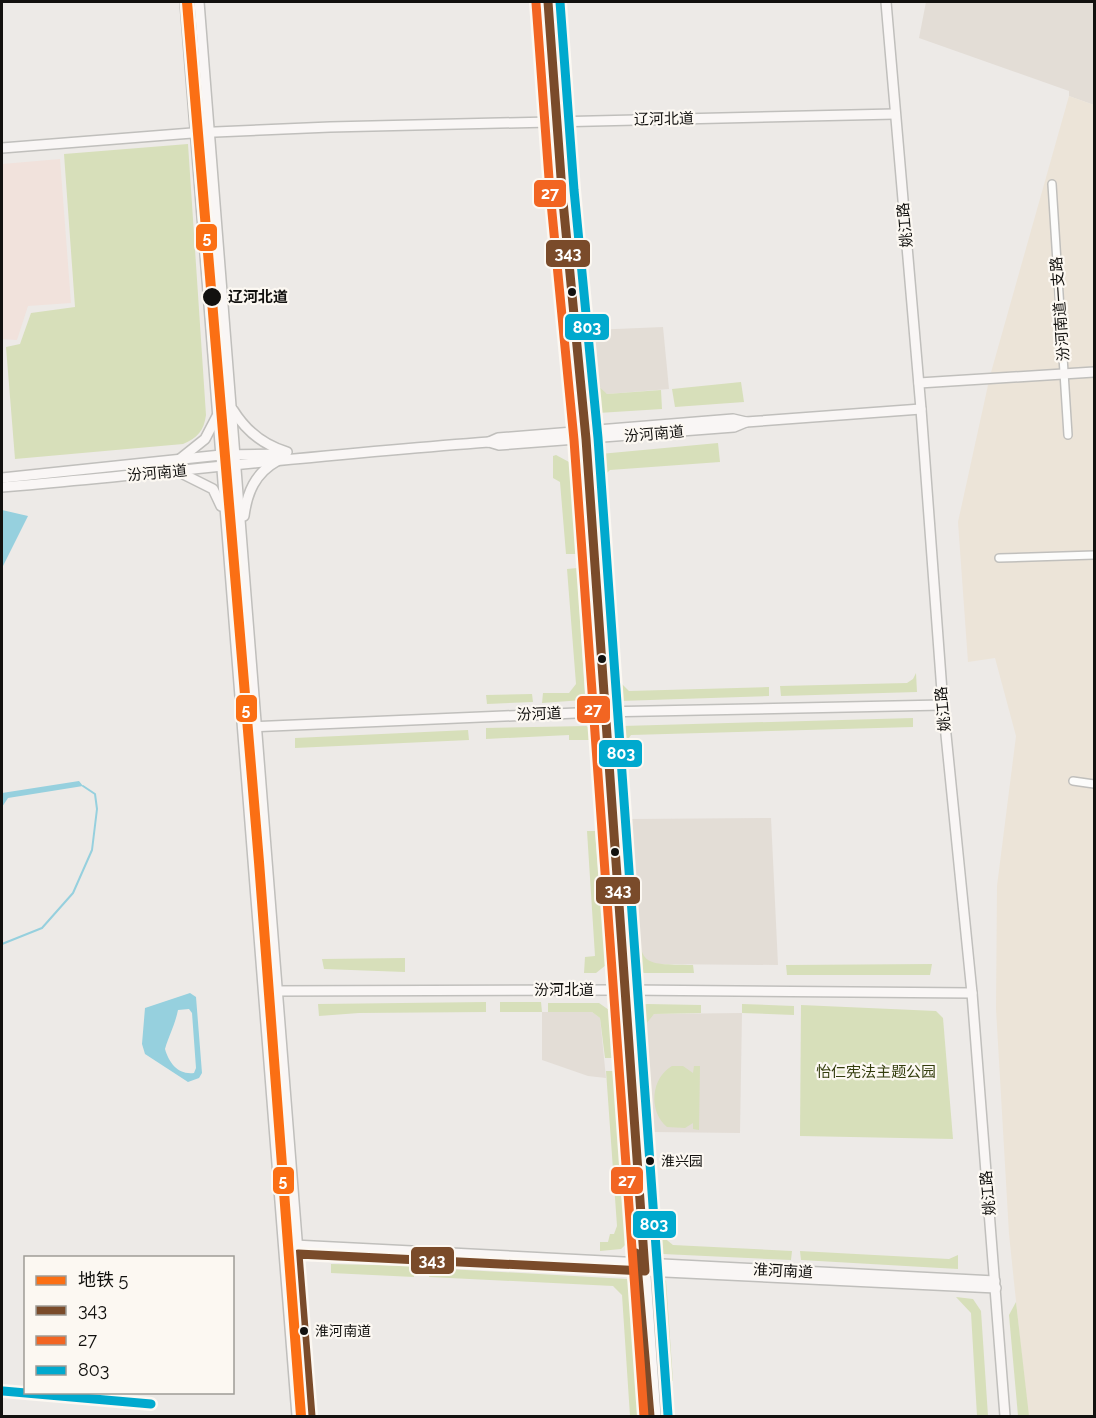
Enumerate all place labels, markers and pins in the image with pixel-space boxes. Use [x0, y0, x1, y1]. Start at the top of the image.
marker: 辽河北道 [201, 286, 223, 308]
unlabelled marker [566, 286, 578, 298]
place label: 辽河北道 [228, 288, 288, 306]
unlabelled marker [596, 653, 608, 665]
unlabelled marker [609, 846, 621, 858]
place label: 淮兴园 [661, 1153, 703, 1169]
marker: 淮兴园 [644, 1155, 656, 1167]
place label: 淮河南道 [315, 1323, 371, 1339]
marker: 淮河南道 [298, 1325, 310, 1337]

